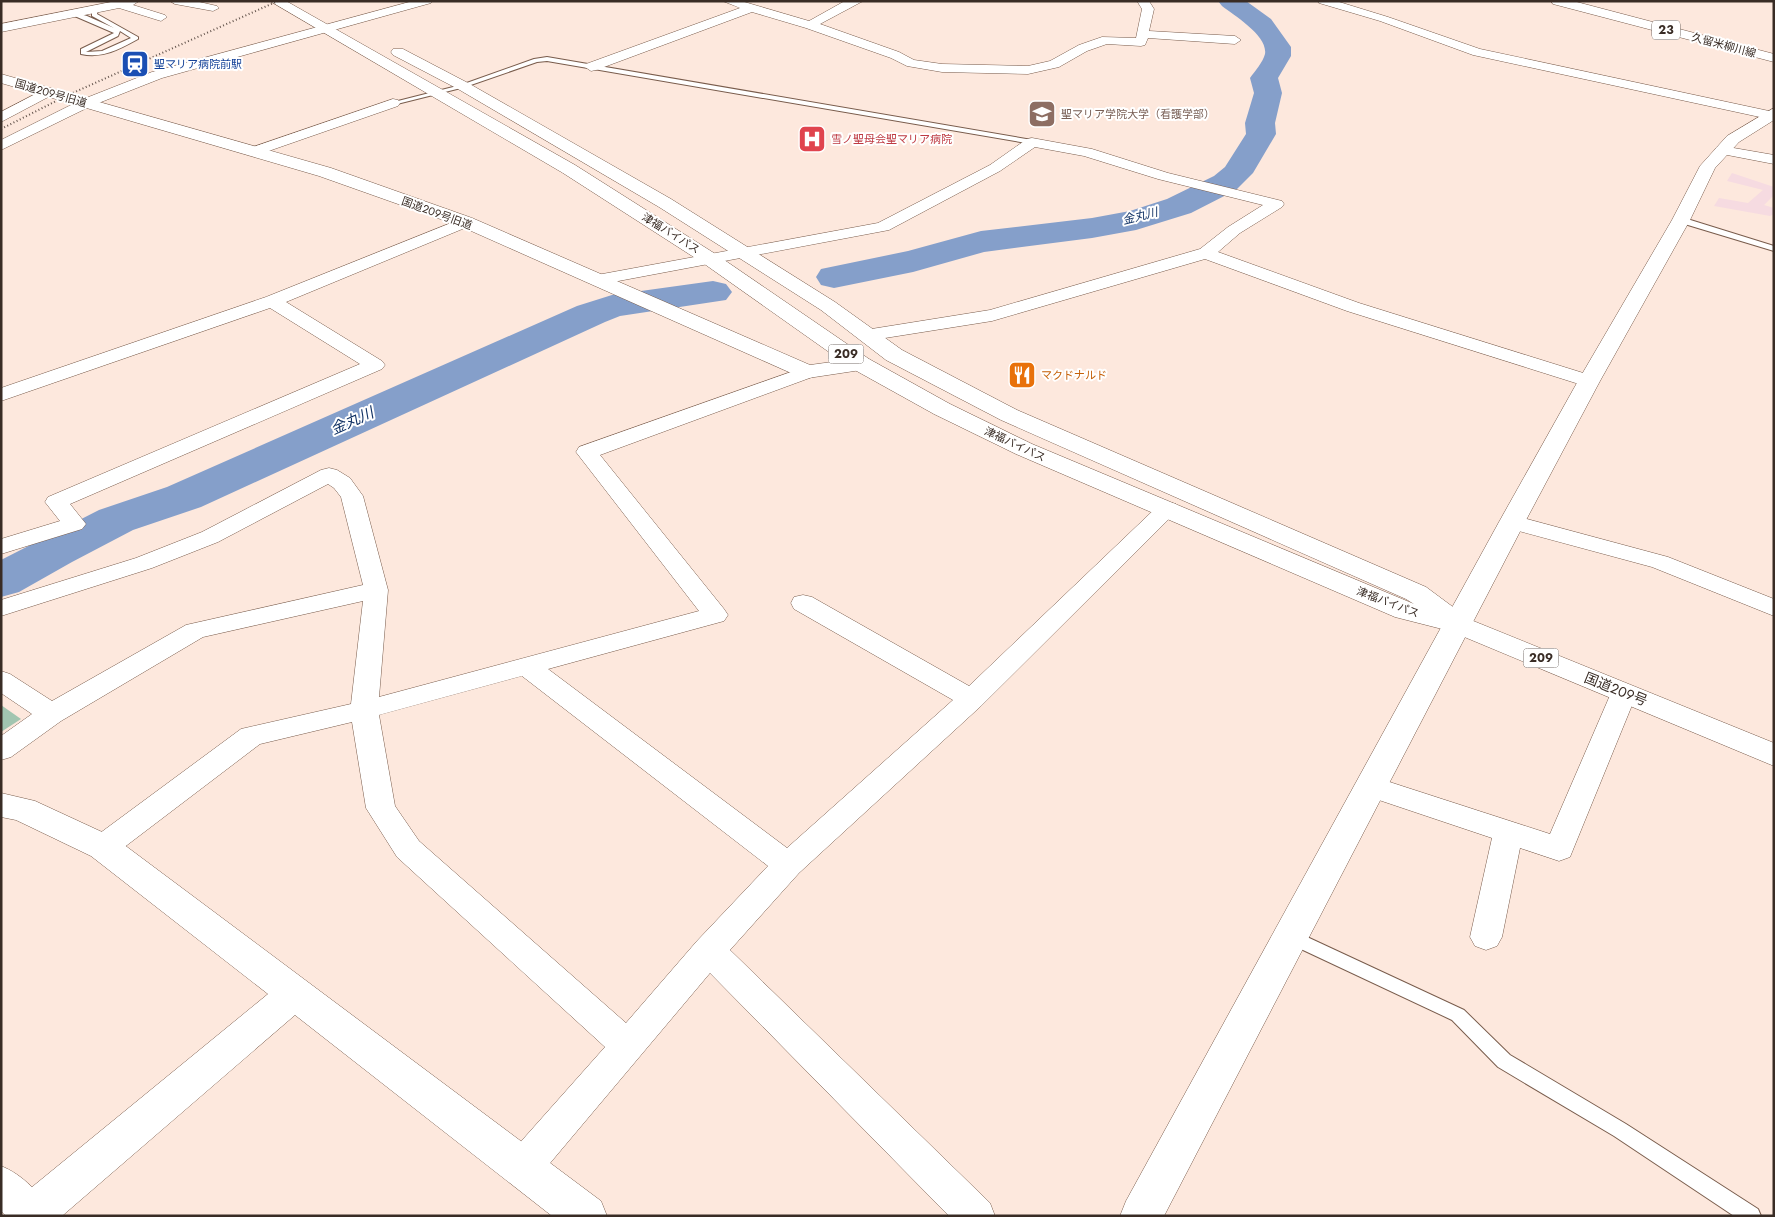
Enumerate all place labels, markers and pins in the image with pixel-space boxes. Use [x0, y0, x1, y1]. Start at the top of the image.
station icon: 聖マリア病院前駅 [120, 49, 150, 79]
place label: 聖マリア病院前駅 [154, 56, 242, 72]
school or university icon: 聖マリア学院大学（看護学部） [1027, 99, 1057, 129]
place label: 聖マリア学院大学（看護学部） [1061, 106, 1215, 122]
hospital icon: 雪ノ聖母会聖マリア病院 [797, 124, 827, 154]
place label: 雪ノ聖母会聖マリア病院 [831, 131, 952, 147]
restaurant icon: マクドナルド [1007, 360, 1037, 390]
place label: マクドナルド [1041, 367, 1107, 383]

